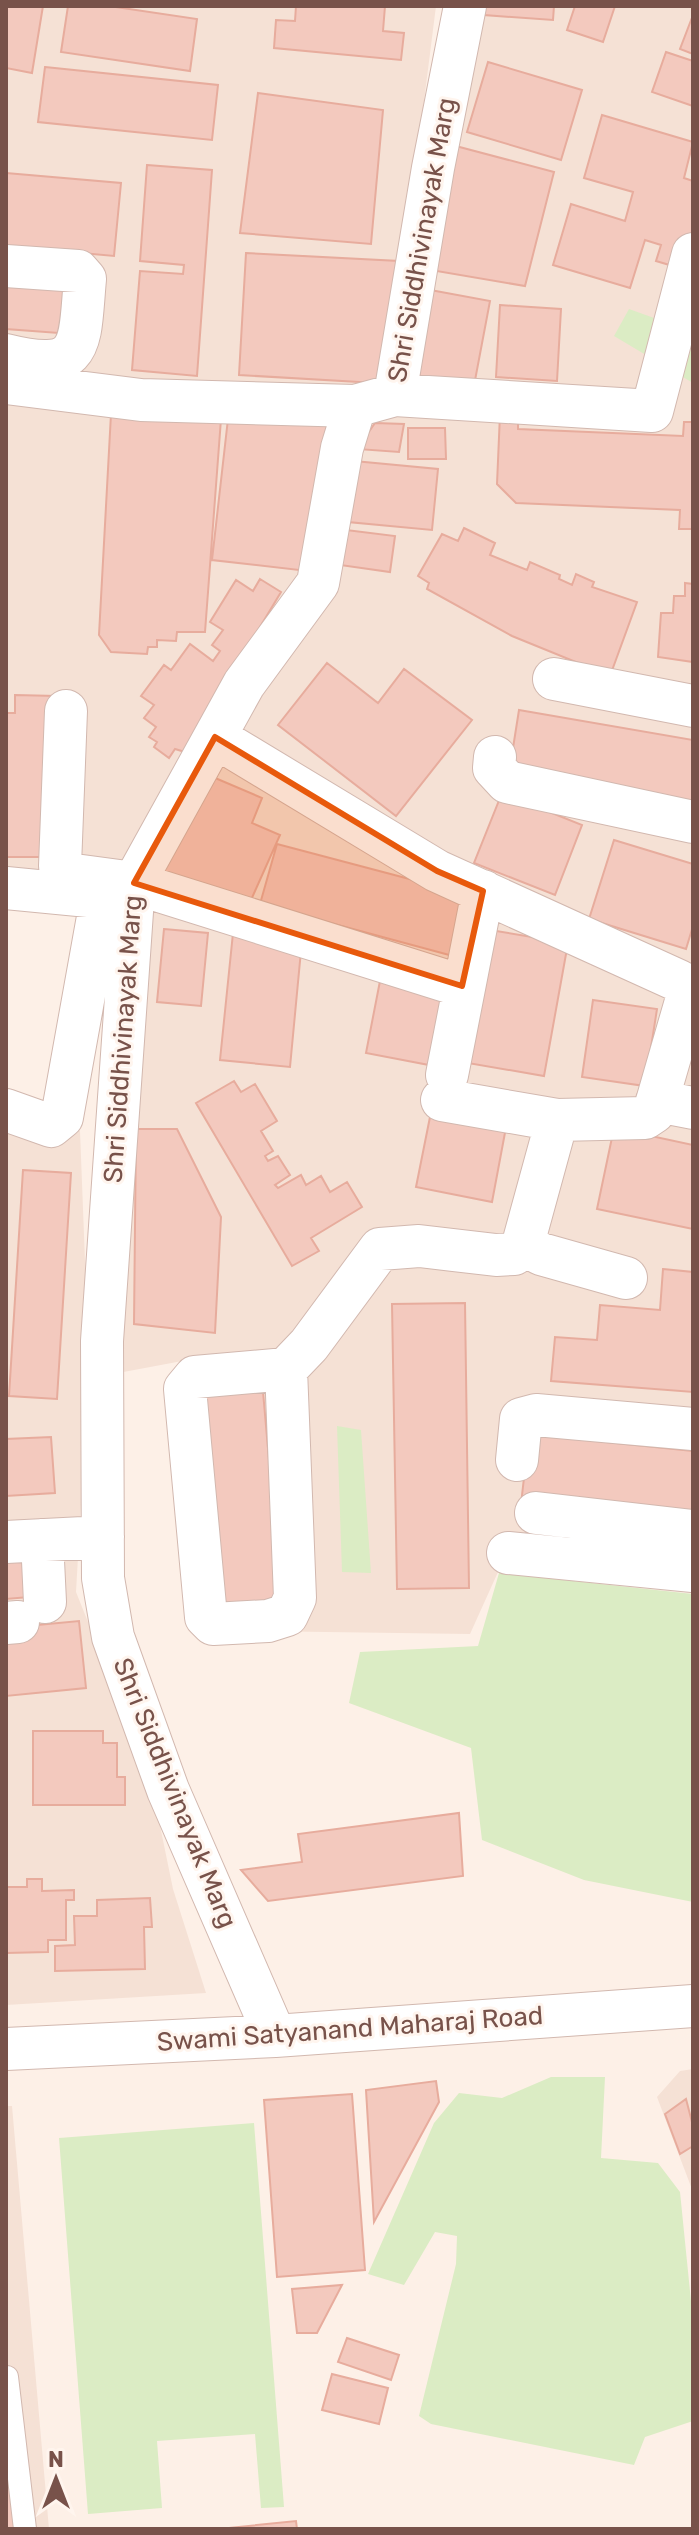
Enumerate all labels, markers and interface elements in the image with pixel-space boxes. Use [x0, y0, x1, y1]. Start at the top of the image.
street label: Shri Siddhivinayak Marg [382, 95, 462, 385]
street label: Shri Siddhivinayak Marg [97, 894, 149, 1184]
street label: Shri Siddhivinayak Marg [107, 1653, 243, 1933]
street label: Swami Satyanand Maharaj Road [156, 2000, 544, 2058]
north arrow [16, 2439, 96, 2519]
text: N [48, 2446, 64, 2473]

